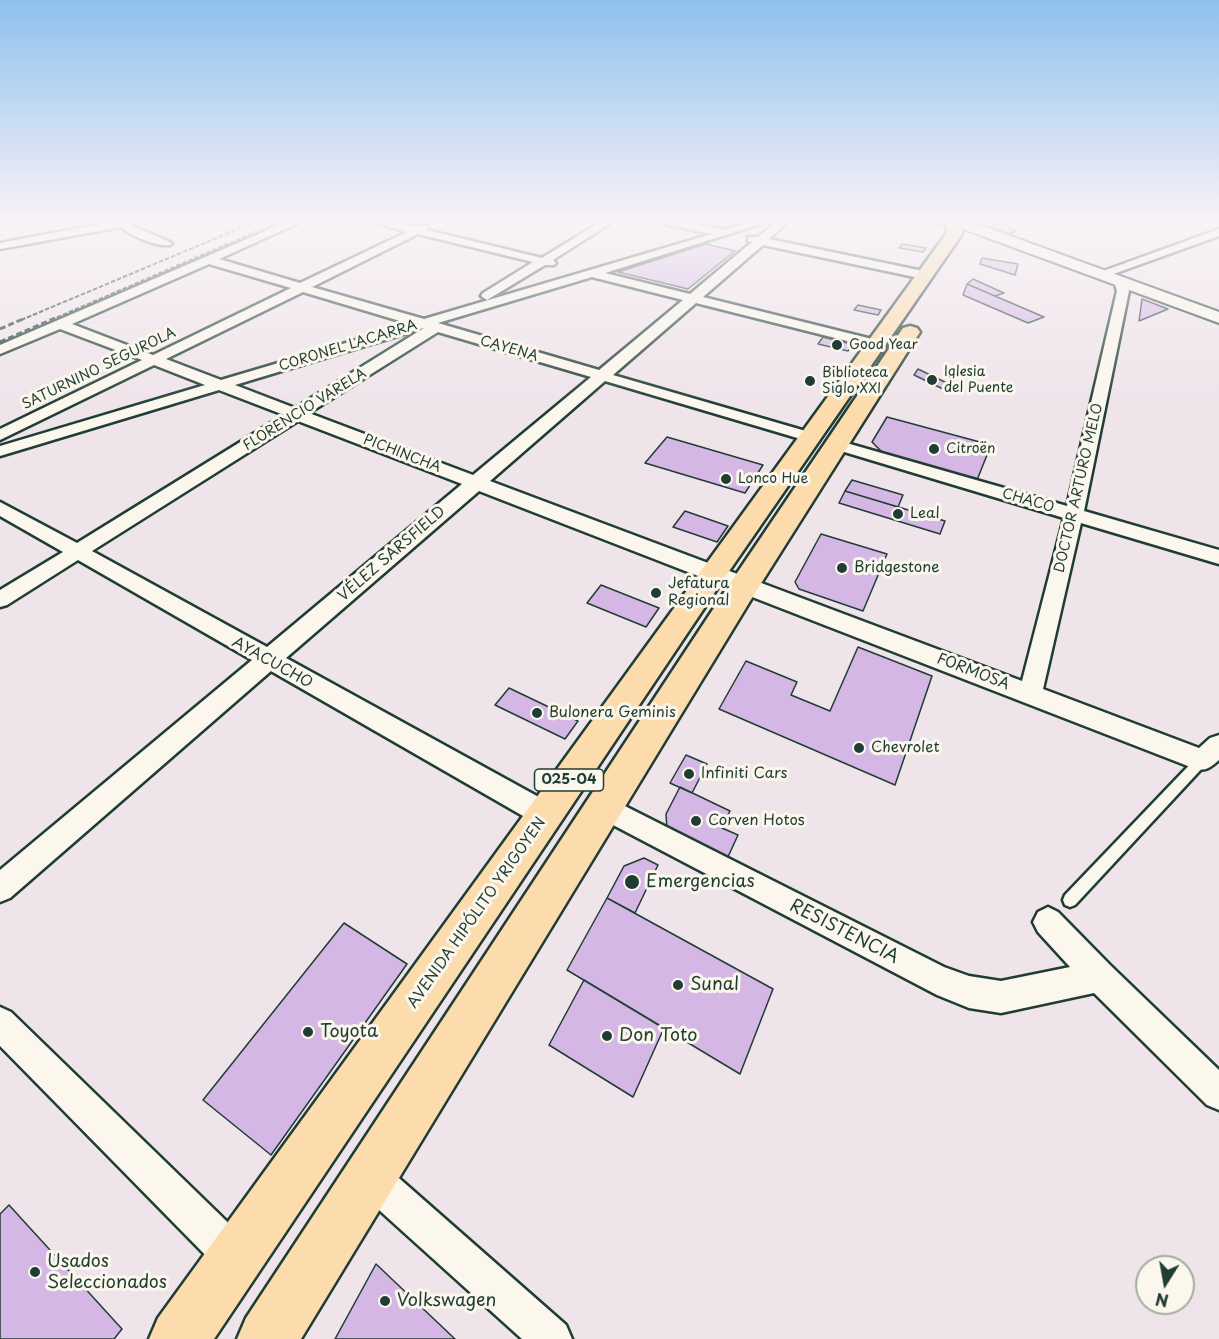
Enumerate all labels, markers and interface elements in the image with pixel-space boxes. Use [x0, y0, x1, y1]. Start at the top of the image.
street label: CORONEL LACARRA [277, 317, 419, 375]
street label: SATURNINO SEGUROLA [19, 324, 179, 414]
street label: CAYENA [478, 333, 540, 365]
place label: Good Year [849, 337, 918, 353]
marker: Good Year [830, 338, 844, 352]
place label: Iglesia del Puente [944, 364, 1013, 396]
street label: FLORENCIO VARELA [240, 365, 370, 455]
place label: Biblioteca Siglo XXI [822, 365, 888, 398]
marker: Iglesia del Puente [925, 373, 939, 387]
marker: Biblioteca Siglo XXI [803, 374, 817, 388]
street label: DOCTOR ARTURO MELO [1051, 402, 1107, 574]
street label: PICHINCHA [361, 432, 443, 476]
place label: Citroën [946, 441, 995, 457]
marker: Citroën [927, 442, 941, 456]
place label: Lonco Hue [738, 471, 808, 487]
marker: Lonco Hue [719, 472, 733, 486]
street label: CHACO [1000, 486, 1056, 516]
street label: VÉLEZ SARSFIELD [335, 503, 449, 605]
place label: Leal [910, 505, 940, 523]
marker: Leal [891, 507, 905, 521]
place label: Bridgestone [854, 559, 940, 577]
marker: Bridgestone [835, 561, 849, 575]
place label: Jefatura Regional [668, 575, 729, 610]
marker: Jefatura Regional [649, 586, 663, 600]
street label: AYACUCHO [229, 633, 315, 693]
street label: FORMOSA [934, 650, 1012, 694]
place label: Bulonera Geminis [549, 704, 676, 722]
marker: Bulonera Geminis [530, 706, 544, 720]
place label: Chevrolet [871, 739, 940, 757]
marker: Chevrolet [852, 741, 866, 755]
place label: Infiniti Cars [701, 765, 787, 783]
marker: Infiniti Cars [682, 767, 696, 781]
road number: 025-04 [534, 769, 604, 791]
place label: Corven Hotos [708, 812, 805, 830]
street label: AVENIDA HIPÓLITO YRIGOYEN [404, 814, 550, 1012]
marker: Corven Hotos [689, 814, 703, 828]
place label: Emergencias [646, 871, 755, 893]
marker: Emergencias [623, 873, 641, 891]
street label: RESISTENCIA [786, 895, 902, 969]
place label: Sunal [690, 974, 739, 996]
marker: Sunal [671, 978, 685, 992]
place label: Toyota [320, 1021, 378, 1043]
marker: Toyota [301, 1025, 315, 1039]
place label: Don Toto [619, 1025, 697, 1047]
marker: Don Toto [600, 1029, 614, 1043]
place label: Usados Seleccionados [47, 1251, 167, 1294]
north arrow [1135, 1255, 1195, 1315]
marker: Usados Seleccionados [28, 1265, 42, 1279]
text: N [1153, 1288, 1170, 1314]
place label: Volkswagen [397, 1290, 496, 1312]
marker: Volkswagen [378, 1294, 392, 1308]

